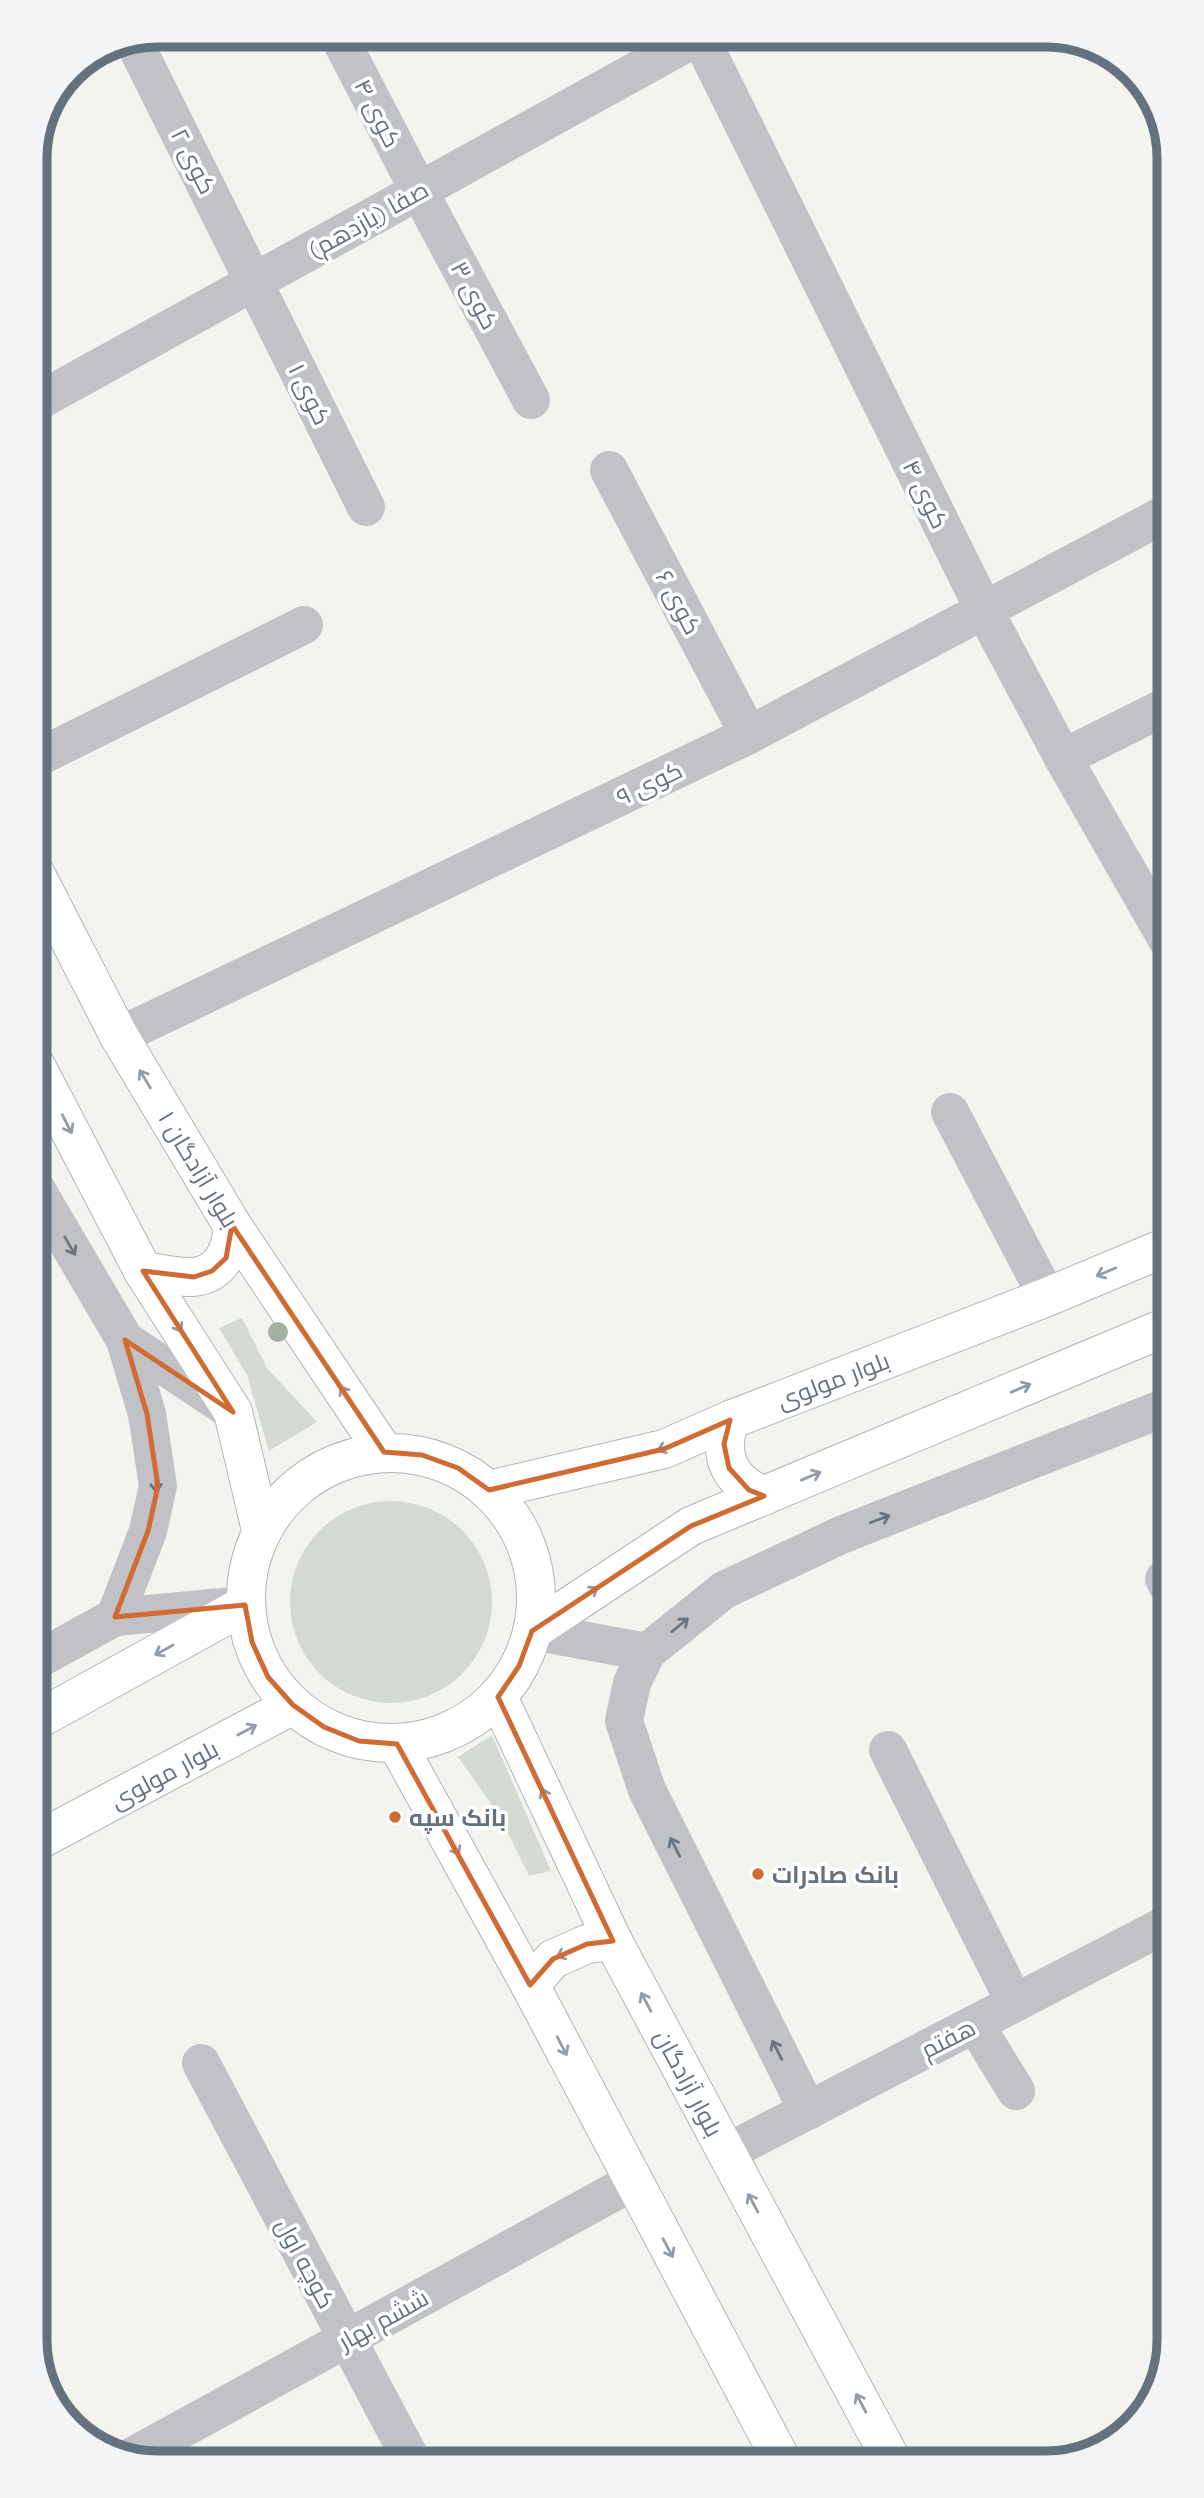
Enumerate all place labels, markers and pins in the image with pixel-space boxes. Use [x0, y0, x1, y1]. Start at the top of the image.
place label: بانک سپه [409, 1802, 506, 1834]
marker: بانک سپه [387, 1809, 403, 1825]
place label: بانک صادرات [772, 1859, 899, 1889]
marker: بانک صادرات [750, 1866, 766, 1882]

